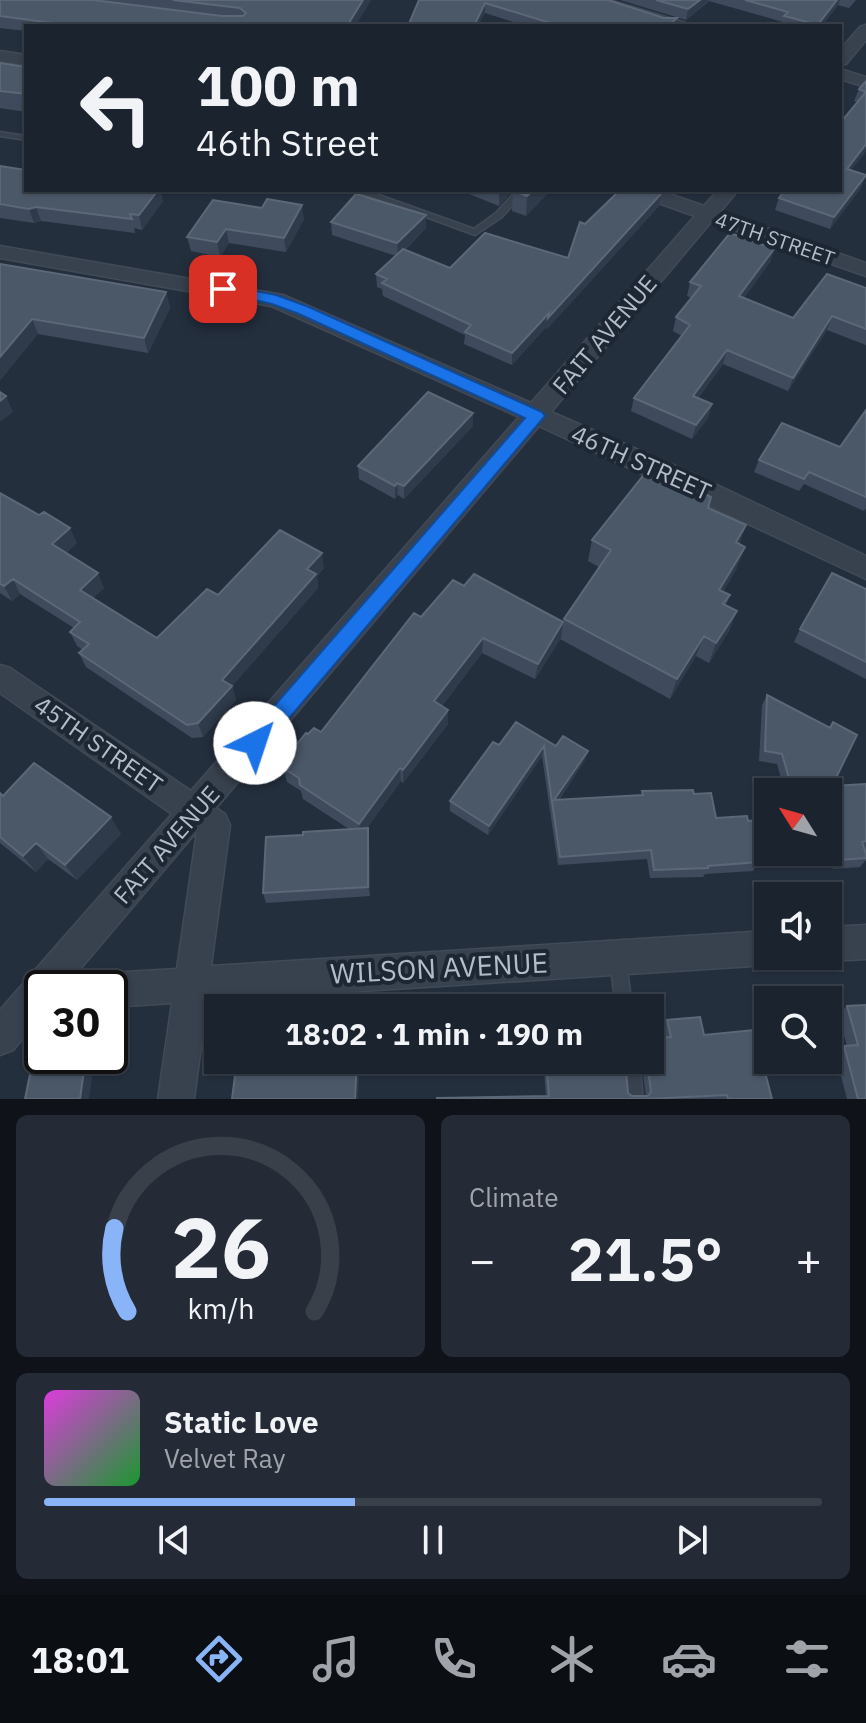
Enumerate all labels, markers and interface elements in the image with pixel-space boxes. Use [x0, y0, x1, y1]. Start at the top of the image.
text: 100 m [196, 49, 360, 121]
icon: left [64, 56, 168, 160]
text: 46th Street [196, 119, 380, 166]
street label: 47TH STREET [712, 205, 838, 272]
pin [189, 255, 257, 323]
icon: arrive [201, 267, 245, 311]
street label: FAIT AVENUE [545, 268, 664, 401]
street label: 46TH STREET [567, 417, 716, 507]
street label: 45TH STREET [28, 688, 169, 800]
position arrow [213, 701, 297, 785]
street label: FAIT AVENUE [106, 778, 226, 910]
north arrow [754, 778, 842, 866]
map controls [754, 778, 842, 1074]
button: sound [754, 882, 842, 970]
street label: WILSON AVENUE [329, 943, 549, 992]
speed limit sign: 30 [24, 970, 128, 1074]
button: search [754, 986, 842, 1074]
text: 18:02 · 1 min · 190 m [285, 1014, 583, 1053]
text: Climate [469, 1180, 559, 1214]
text: 26 [171, 1193, 270, 1301]
text: 21.5° [568, 1219, 723, 1298]
text: − [469, 1231, 495, 1288]
text: + [796, 1231, 822, 1288]
text: km/h [187, 1290, 254, 1327]
text: Static Love [164, 1402, 319, 1441]
text: Velvet Ray [164, 1441, 285, 1475]
icon: previous [152, 1518, 196, 1562]
icon: pause [411, 1518, 455, 1562]
icon: next [670, 1518, 714, 1562]
icon: directions [191, 1631, 247, 1687]
icon: music [308, 1631, 364, 1687]
icon: phone [426, 1631, 482, 1687]
icon: climate [544, 1631, 600, 1687]
icon: car [661, 1631, 717, 1687]
icon: filters [779, 1631, 835, 1687]
text: 18:01 [31, 1636, 129, 1683]

